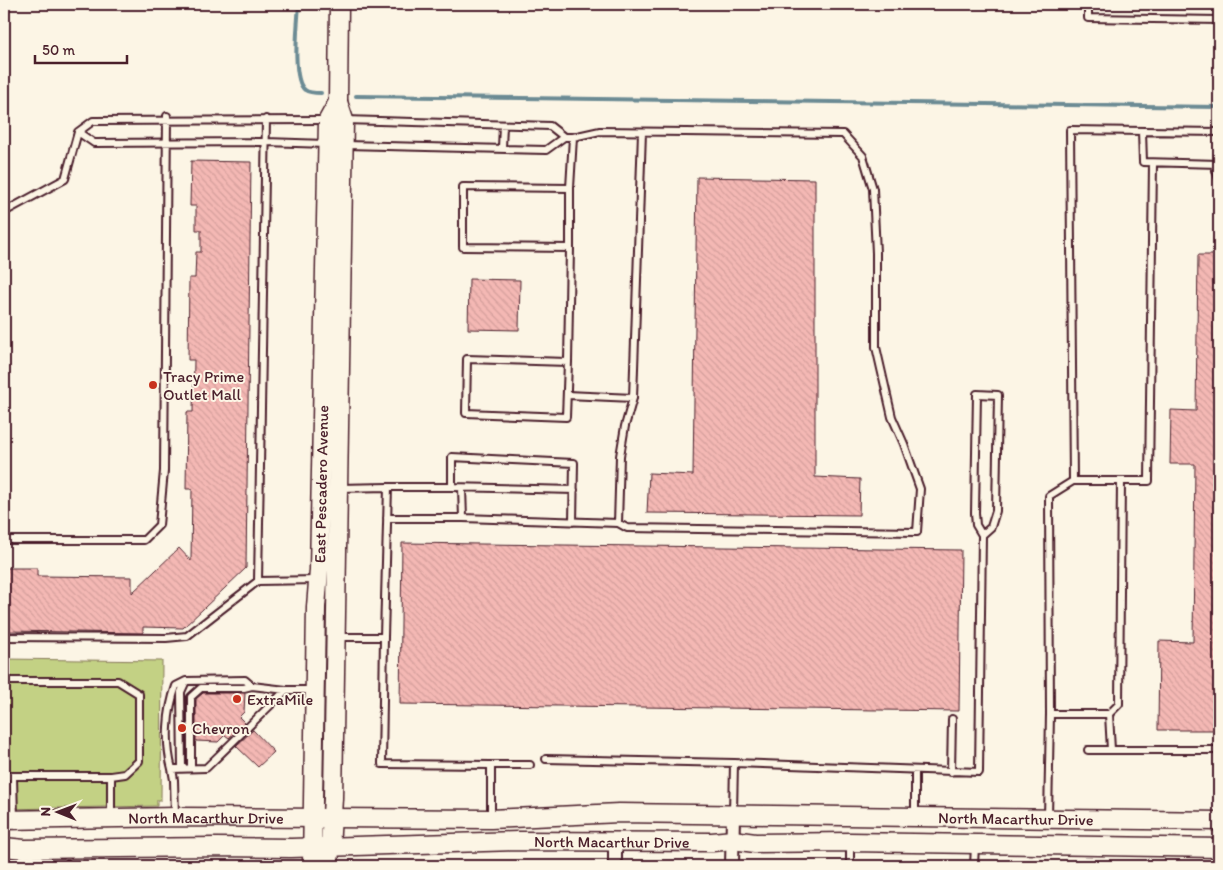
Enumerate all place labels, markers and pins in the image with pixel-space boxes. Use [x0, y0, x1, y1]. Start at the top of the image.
place label: Tracy Prime Outlet Mall [163, 367, 244, 404]
marker: Tracy Prime Outlet Mall [147, 379, 159, 391]
place label: ExtraMile [247, 690, 313, 709]
marker: ExtraMile [231, 693, 243, 705]
place label: Chevron [192, 719, 249, 738]
marker: Chevron [176, 722, 188, 734]

